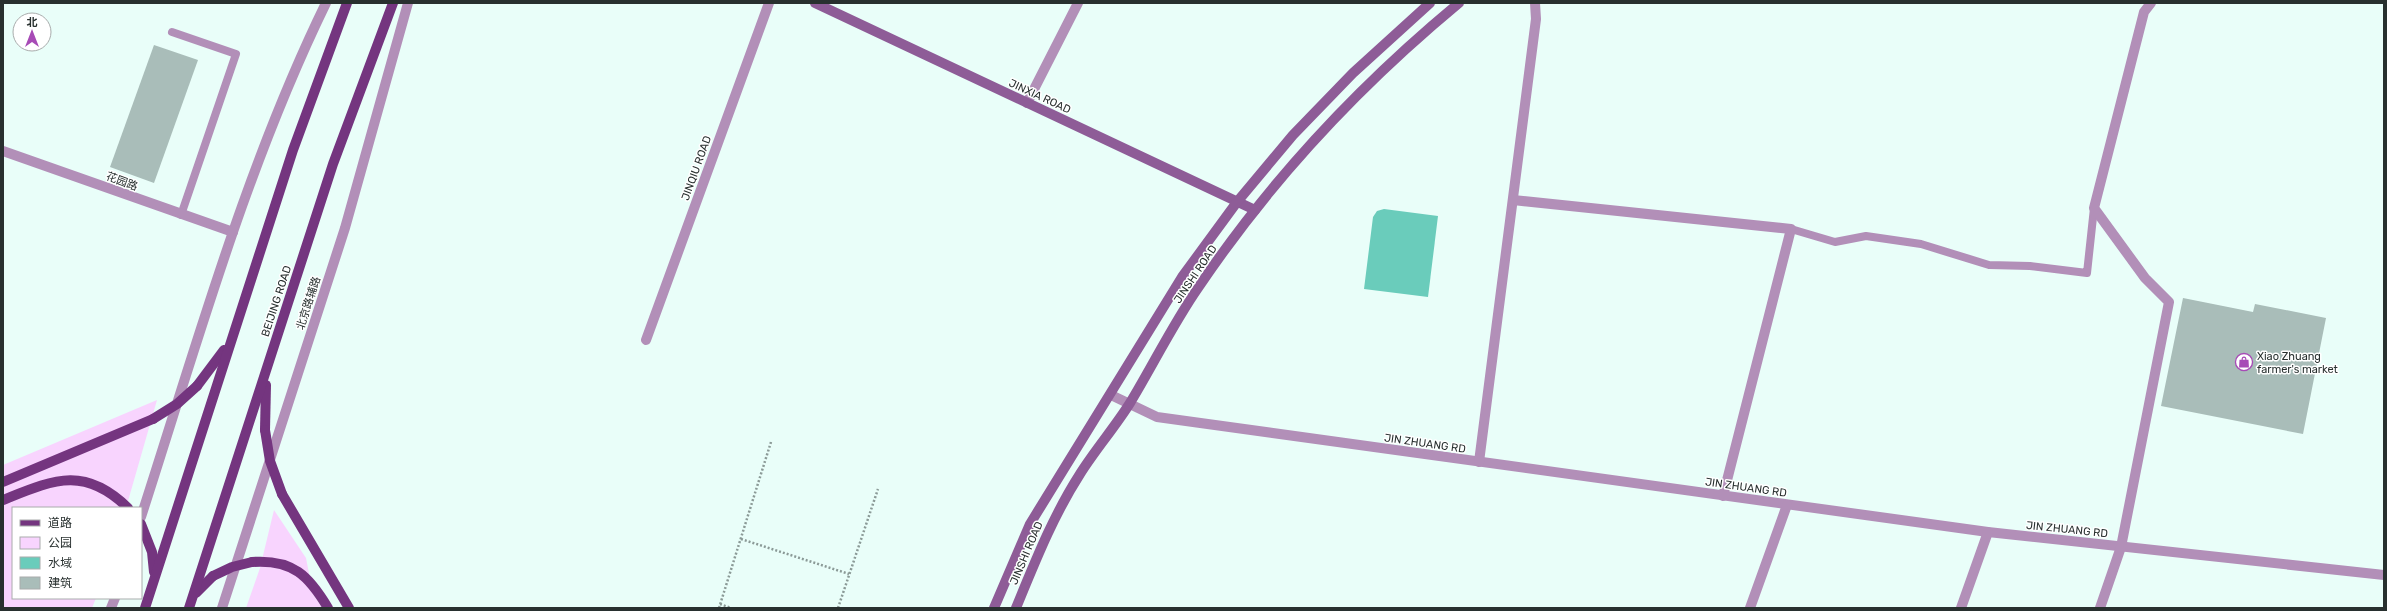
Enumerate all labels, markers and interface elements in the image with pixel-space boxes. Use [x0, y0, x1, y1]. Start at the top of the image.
north arrow [12, 12, 52, 52]
text: 北 [27, 16, 38, 29]
street label: JINXIA ROAD [1007, 76, 1073, 116]
street label: JINQIU ROAD [679, 134, 714, 202]
street label: 花园路 [104, 170, 140, 193]
street label: JINSHI ROAD [1171, 243, 1220, 306]
street label: BEIJING ROAD [259, 264, 294, 338]
street label: 北京路辅路 [294, 275, 323, 331]
place label: Xiao Zhuang farmer's market [2257, 350, 2339, 376]
shop icon: Xiao Zhuang farmer's market [2234, 352, 2254, 372]
street label: JIN ZHUANG RD [1383, 431, 1467, 456]
street label: JIN ZHUANG RD [1704, 475, 1788, 500]
legend [12, 507, 142, 599]
text: 道路 [48, 516, 72, 530]
street label: JIN ZHUANG RD [2025, 519, 2109, 540]
street label: JINSHI ROAD [1007, 520, 1046, 587]
text: 公园 [48, 536, 72, 550]
text: 水域 [48, 556, 72, 570]
text: 建筑 [48, 576, 72, 590]

